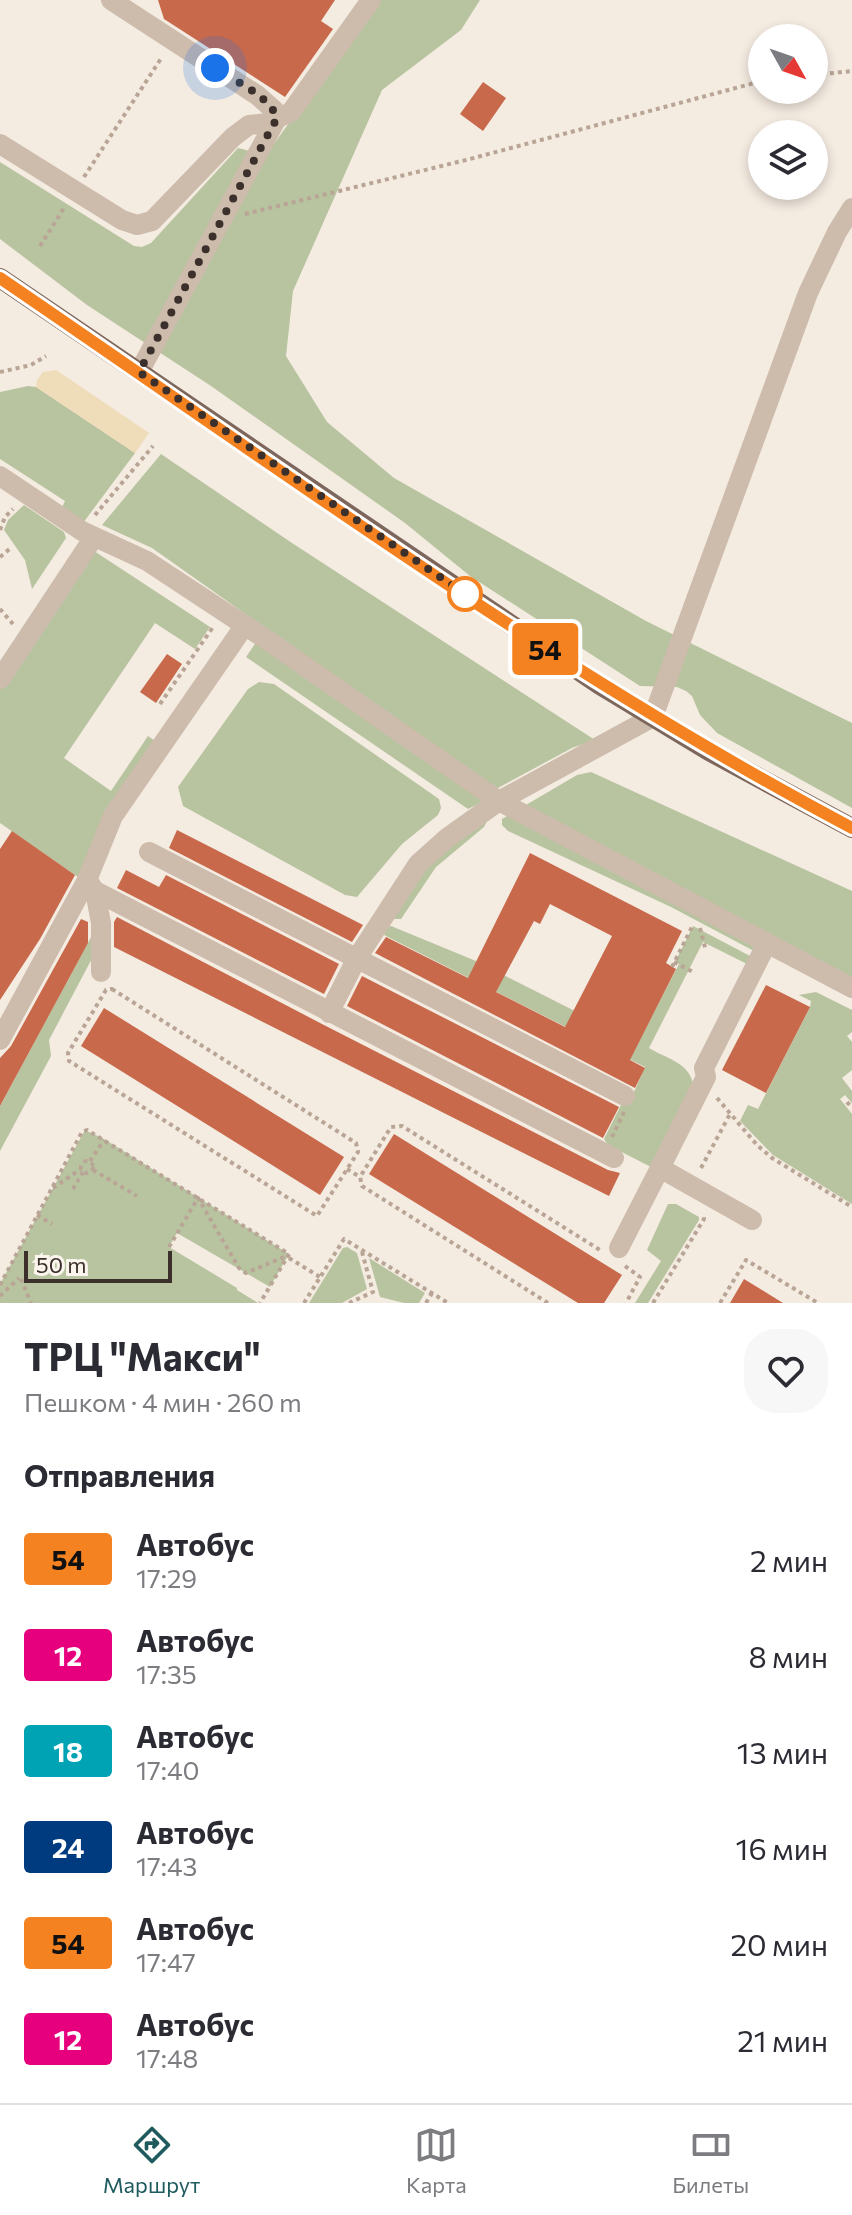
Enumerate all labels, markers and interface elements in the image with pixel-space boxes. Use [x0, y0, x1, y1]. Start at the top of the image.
north arrow [748, 24, 828, 104]
map controls [748, 24, 828, 200]
your location [195, 48, 235, 88]
button: layers [748, 120, 828, 200]
unlabelled marker [448, 577, 482, 611]
line badge: 54 [509, 623, 581, 675]
text: 54 [528, 632, 562, 666]
scale bar [24, 1247, 172, 1283]
text: 50 m [36, 1251, 86, 1278]
button: heart [744, 1329, 828, 1413]
text: ТРЦ "Макси" [24, 1332, 260, 1379]
text: Пешком · 4 мин · 260 m [24, 1386, 302, 1417]
text: Отправления [24, 1456, 215, 1493]
text: Автобус [136, 1525, 254, 1562]
text: 2 мин [750, 1541, 828, 1578]
text: 54 [51, 1542, 85, 1576]
text: 17:29 [136, 1562, 197, 1593]
text: Автобус [136, 1621, 254, 1658]
text: 8 мин [748, 1637, 828, 1674]
text: 12 [54, 1638, 82, 1672]
text: 17:35 [136, 1658, 197, 1689]
text: Автобус [136, 1717, 254, 1754]
text: 13 мин [737, 1733, 828, 1770]
text: 18 [53, 1734, 83, 1768]
text: 17:40 [136, 1754, 200, 1785]
text: Автобус [136, 1813, 254, 1850]
text: 16 мин [736, 1829, 828, 1866]
text: 24 [52, 1830, 84, 1864]
text: 17:43 [136, 1850, 197, 1881]
text: Автобус [136, 1909, 254, 1946]
text: 20 мин [730, 1925, 828, 1962]
text: 54 [51, 1926, 85, 1960]
text: 17:47 [136, 1946, 196, 1977]
text: Автобус [136, 2005, 254, 2042]
text: 21 мин [737, 2021, 828, 2058]
text: 12 [54, 2022, 82, 2056]
text: 17:48 [136, 2042, 198, 2073]
tab: Маршрут [103, 2123, 200, 2198]
tab: Карта [406, 2123, 467, 2198]
tab: Билеты [672, 2123, 749, 2198]

